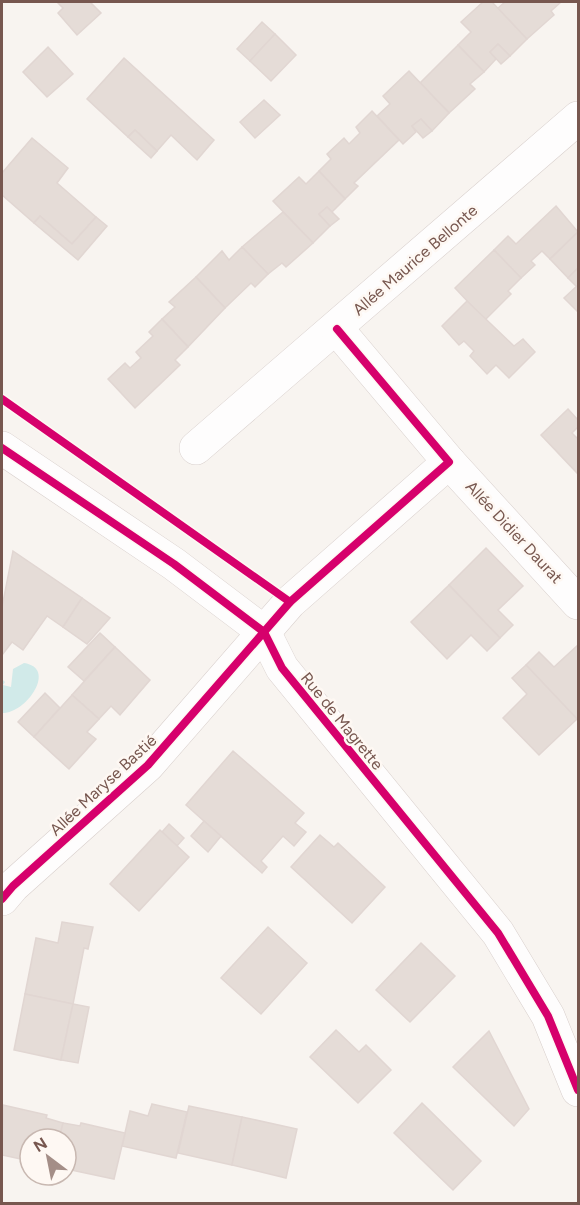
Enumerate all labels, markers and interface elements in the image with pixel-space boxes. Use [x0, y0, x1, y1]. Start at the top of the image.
street label: Allée Maurice Bellonte [349, 201, 481, 319]
street label: Allée Didier Daurat [462, 477, 566, 587]
street label: Rue de Magrette [297, 668, 387, 774]
street label: Allée Maryse Bastié [46, 731, 160, 839]
north arrow [18, 1127, 78, 1187]
text: N [30, 1133, 51, 1156]

